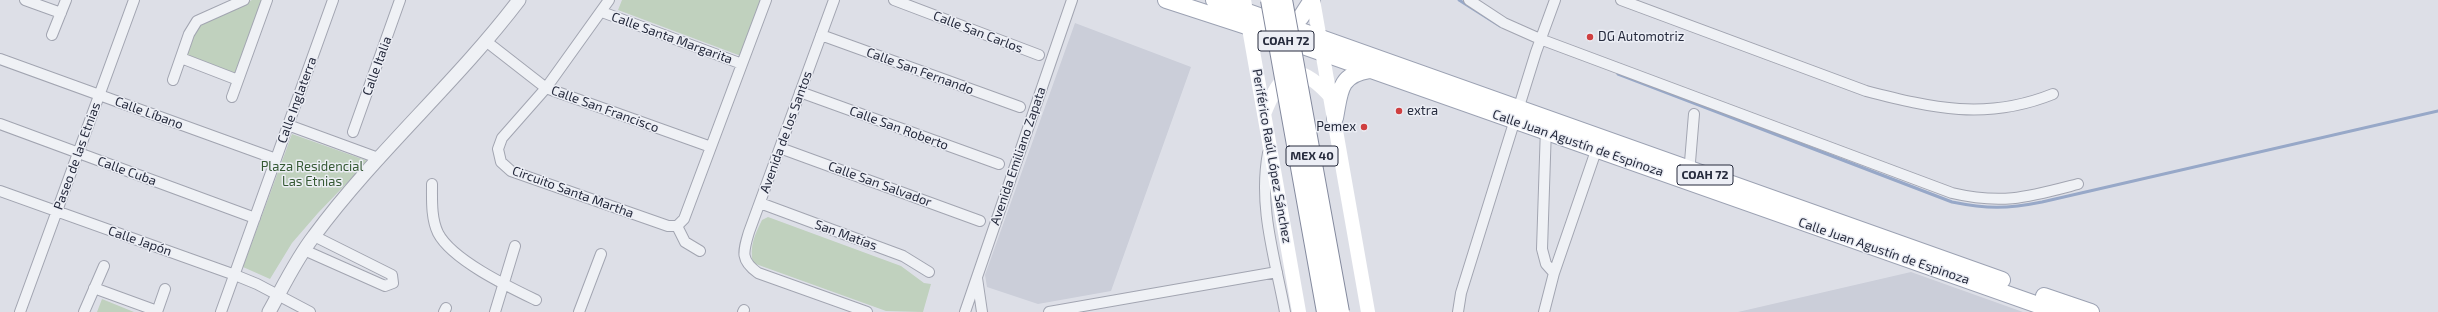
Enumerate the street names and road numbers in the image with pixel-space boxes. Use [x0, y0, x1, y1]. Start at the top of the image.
street label: Calle San Carlos [931, 8, 1025, 56]
street label: Calle Santa Margarita [609, 9, 735, 67]
road number: COAH 72 [1258, 31, 1314, 51]
street label: Calle Italia [359, 34, 395, 98]
street label: Calle San Fernando [864, 44, 976, 98]
street label: Calle Inglaterra [274, 55, 320, 145]
street label: Periférico Raúl López Sánchez [1249, 68, 1295, 244]
street label: Avenida de los Santos [757, 69, 815, 195]
street label: Calle San Francisco [549, 82, 661, 136]
street label: Avenida Emiliano Zapata [987, 85, 1049, 227]
street label: Calle Líbano [113, 93, 185, 133]
street label: Paseo de las Etnias [50, 100, 104, 212]
street label: Calle San Roberto [847, 103, 951, 153]
street label: Calle Juan Agustín de Espinoza [1490, 106, 1666, 180]
road number: MEX 40 [1286, 146, 1338, 166]
street label: Calle Cuba [95, 153, 159, 189]
street label: Calle San Salvador [826, 158, 934, 210]
street label: Circuito Santa Martha [510, 163, 636, 221]
road number: COAH 72 [1677, 165, 1733, 185]
street label: Calle Juan Agustín de Espinoza [1796, 214, 1972, 288]
street label: San Matías [813, 216, 879, 254]
street label: Calle Japón [106, 223, 174, 259]

